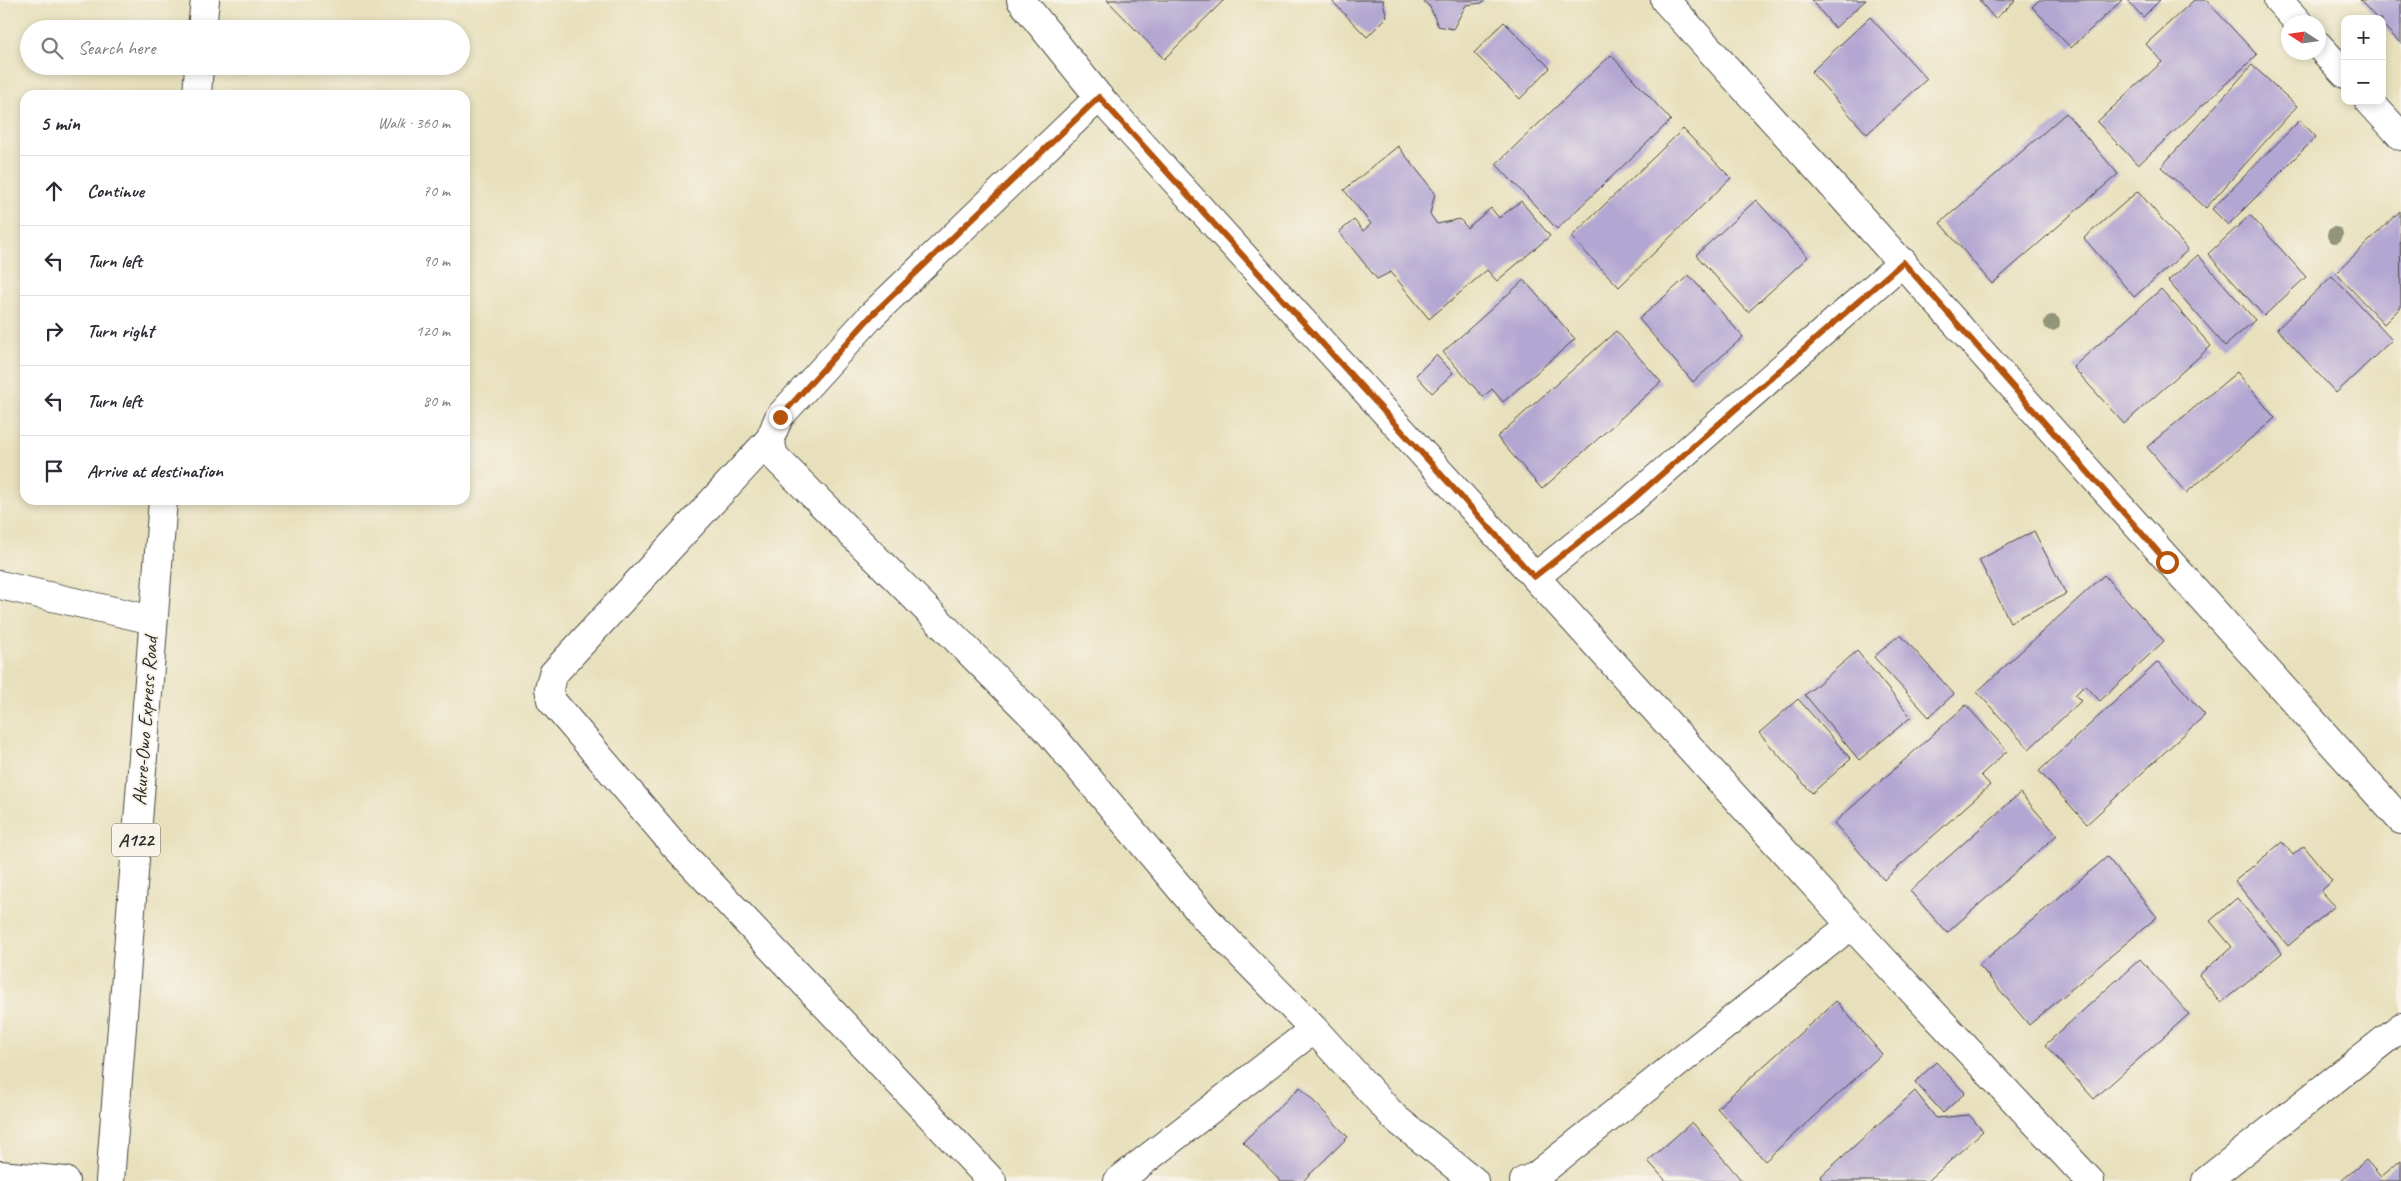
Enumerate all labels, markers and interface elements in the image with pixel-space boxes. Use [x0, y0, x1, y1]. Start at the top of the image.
north arrow [2281, 15, 2326, 60]
map controls [2341, 15, 2386, 105]
button: + [2341, 15, 2386, 60]
search box [20, 20, 470, 75]
icon: search [38, 34, 66, 62]
text: Search here [78, 36, 155, 60]
button: − [2341, 60, 2386, 105]
text: 5 min [40, 110, 80, 136]
text: Walk · 360 m [378, 113, 450, 133]
icon: ahead [40, 177, 68, 205]
text: Continue [87, 179, 144, 203]
text: 70 m [423, 181, 450, 201]
icon: left [40, 247, 68, 275]
text: Turn left [87, 249, 142, 273]
text: 90 m [423, 251, 450, 271]
icon: right [40, 317, 68, 345]
text: Turn right [87, 319, 154, 343]
text: 120 m [416, 321, 450, 341]
icon: left [40, 387, 68, 415]
text: Turn left [87, 389, 142, 413]
text: 80 m [423, 391, 450, 411]
route end [769, 406, 792, 429]
icon: arrive [40, 457, 68, 485]
text: Arrive at destination [87, 459, 223, 483]
route start [2156, 551, 2179, 574]
street label: Akure-Owo Express Road [127, 633, 164, 806]
road number: A122 [112, 824, 160, 856]

